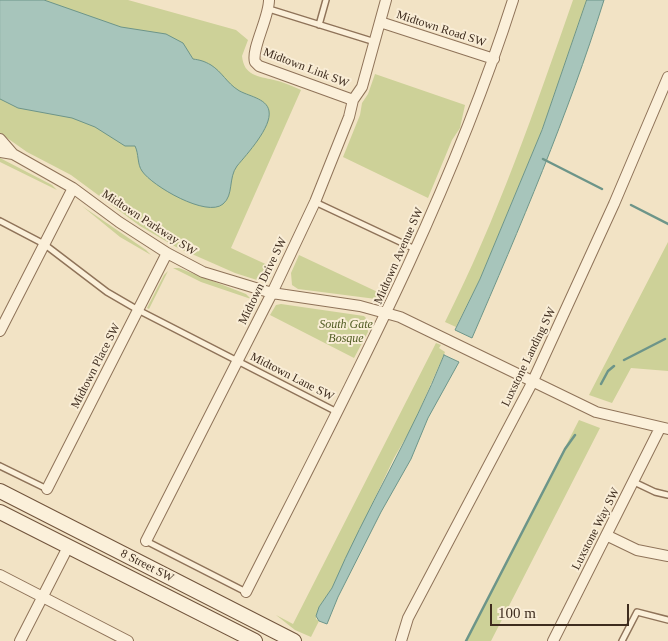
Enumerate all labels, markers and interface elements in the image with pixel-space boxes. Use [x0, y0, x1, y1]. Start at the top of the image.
street label: Midtown Road SW [394, 8, 488, 50]
street label: Midtown Link SW [261, 45, 351, 91]
street label: Midtown Parkway SW [99, 187, 199, 259]
street label: Midtown Avenue SW [371, 205, 427, 307]
street label: Midtown Drive SW [236, 235, 290, 327]
street label: Luxstone Landing SW [499, 305, 559, 409]
park label: South Gate Bosque [319, 318, 373, 346]
street label: Midtown Place SW [68, 321, 124, 411]
street label: Midtown Lane SW [248, 350, 336, 404]
street label: Luxstone Way SW [569, 485, 623, 573]
street label: 8 Street SW [118, 546, 176, 586]
scale bar [493, 594, 632, 626]
text: 100 m [498, 605, 536, 621]

